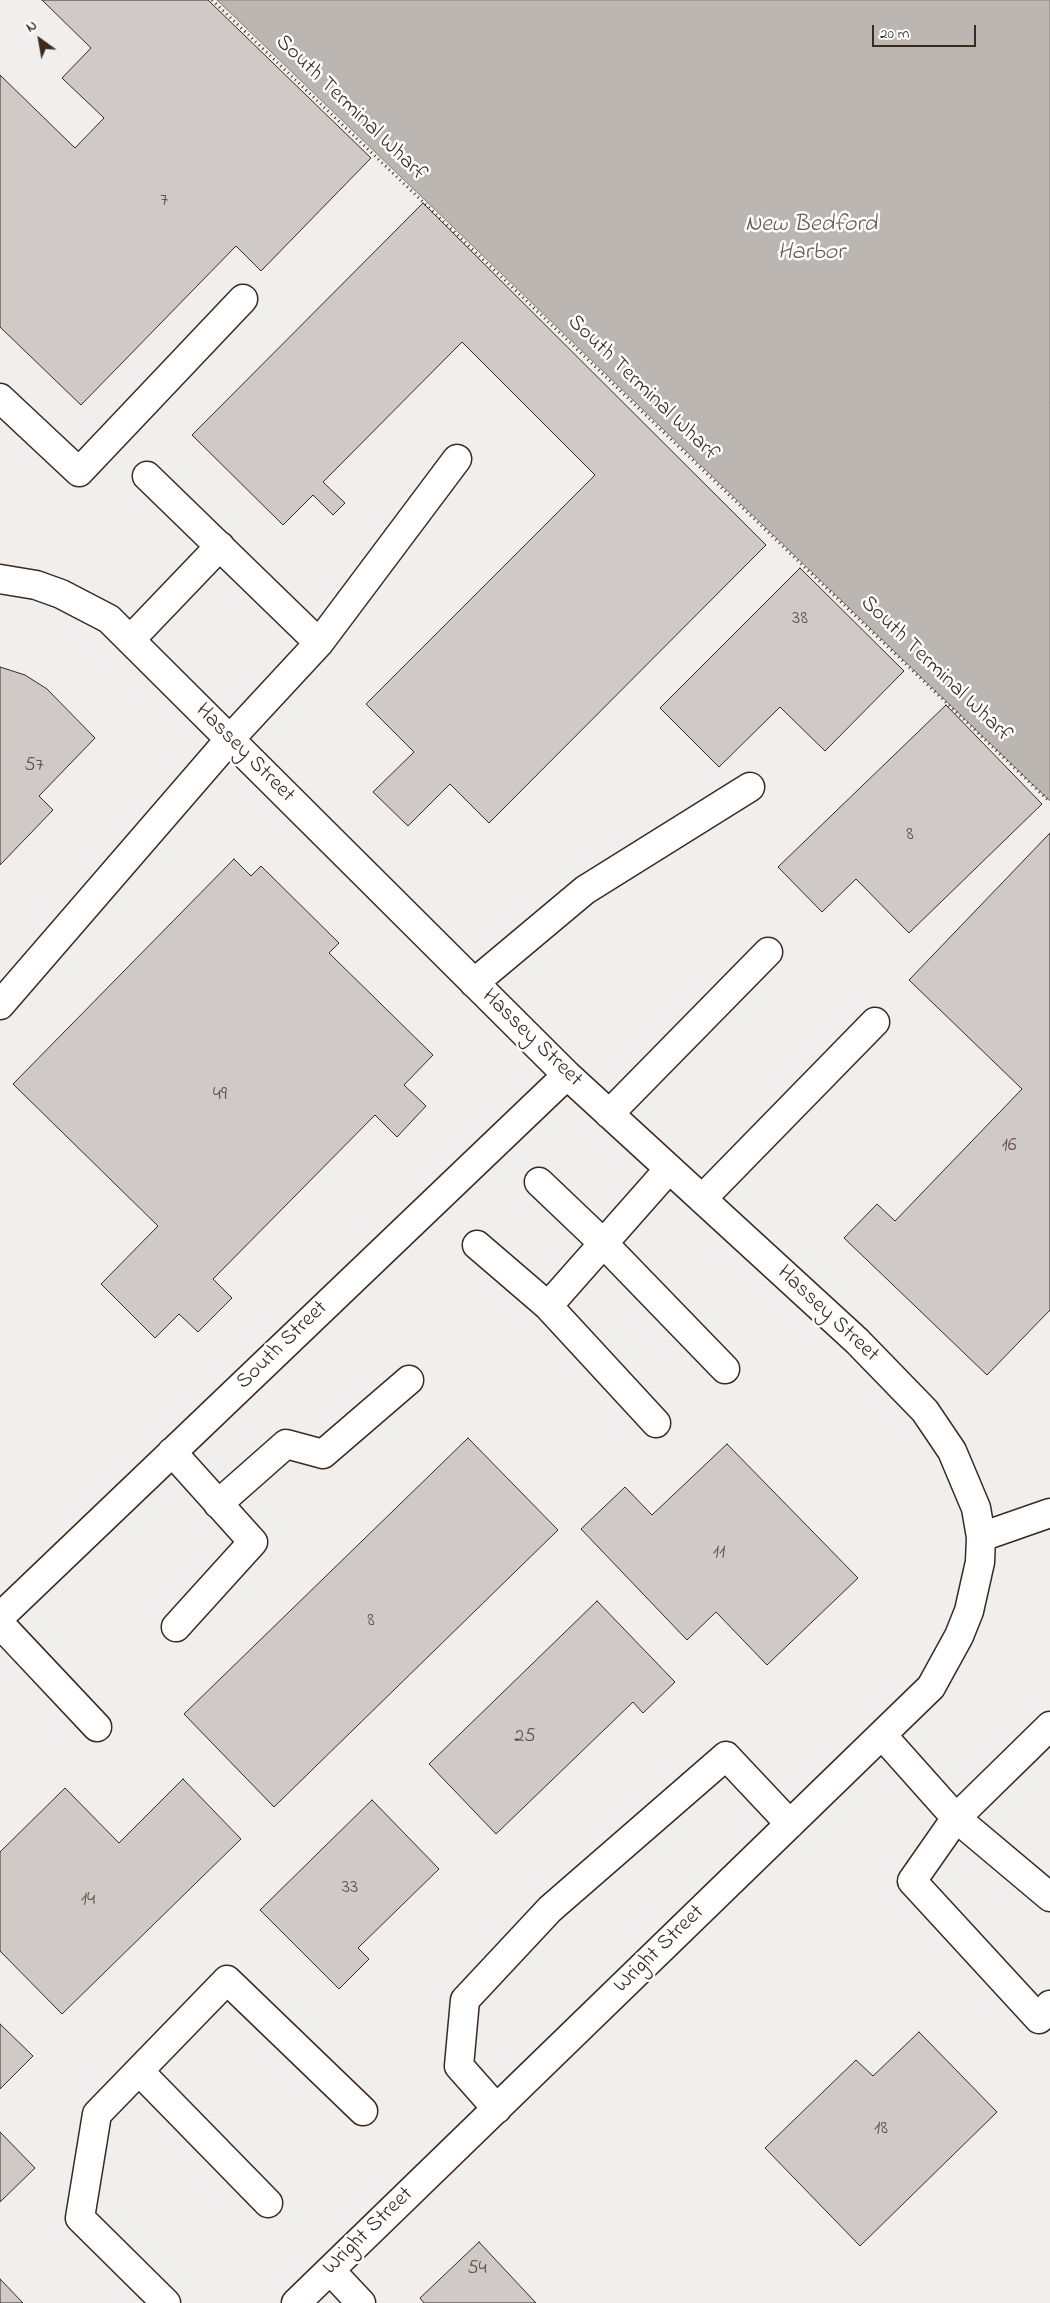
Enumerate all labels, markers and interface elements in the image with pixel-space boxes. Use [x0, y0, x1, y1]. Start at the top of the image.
north arrow [15, 15, 65, 65]
text: N [22, 15, 41, 38]
scale bar [875, 15, 979, 47]
text: 20 m [880, 23, 909, 45]
street label: South Terminal Wharf [269, 30, 431, 188]
house number: 7 [160, 190, 168, 214]
water label: New Bedford Harbor [745, 212, 877, 268]
street label: South Terminal Wharf [561, 310, 723, 468]
street label: South Terminal Wharf [854, 591, 1016, 749]
house number: 38 [792, 608, 808, 632]
street label: Hassey Street [189, 699, 299, 809]
house number: 57 [24, 755, 44, 779]
house number: 8 [906, 824, 914, 848]
street label: Hassey Street [475, 984, 587, 1094]
house number: 49 [213, 1084, 227, 1108]
house number: 16 [1001, 1135, 1017, 1159]
street label: Hassey Street [770, 1261, 884, 1369]
street label: South Street [232, 1296, 334, 1396]
house number: 11 [713, 1542, 725, 1566]
house number: 8 [367, 1610, 375, 1634]
house number: 25 [514, 1726, 536, 1750]
house number: 33 [342, 1877, 358, 1901]
house number: 14 [81, 1889, 95, 1913]
street label: Wright Street [609, 1900, 711, 2000]
house number: 18 [874, 2118, 888, 2142]
street label: Wright Street [318, 2182, 420, 2282]
house number: 54 [467, 2258, 487, 2282]

